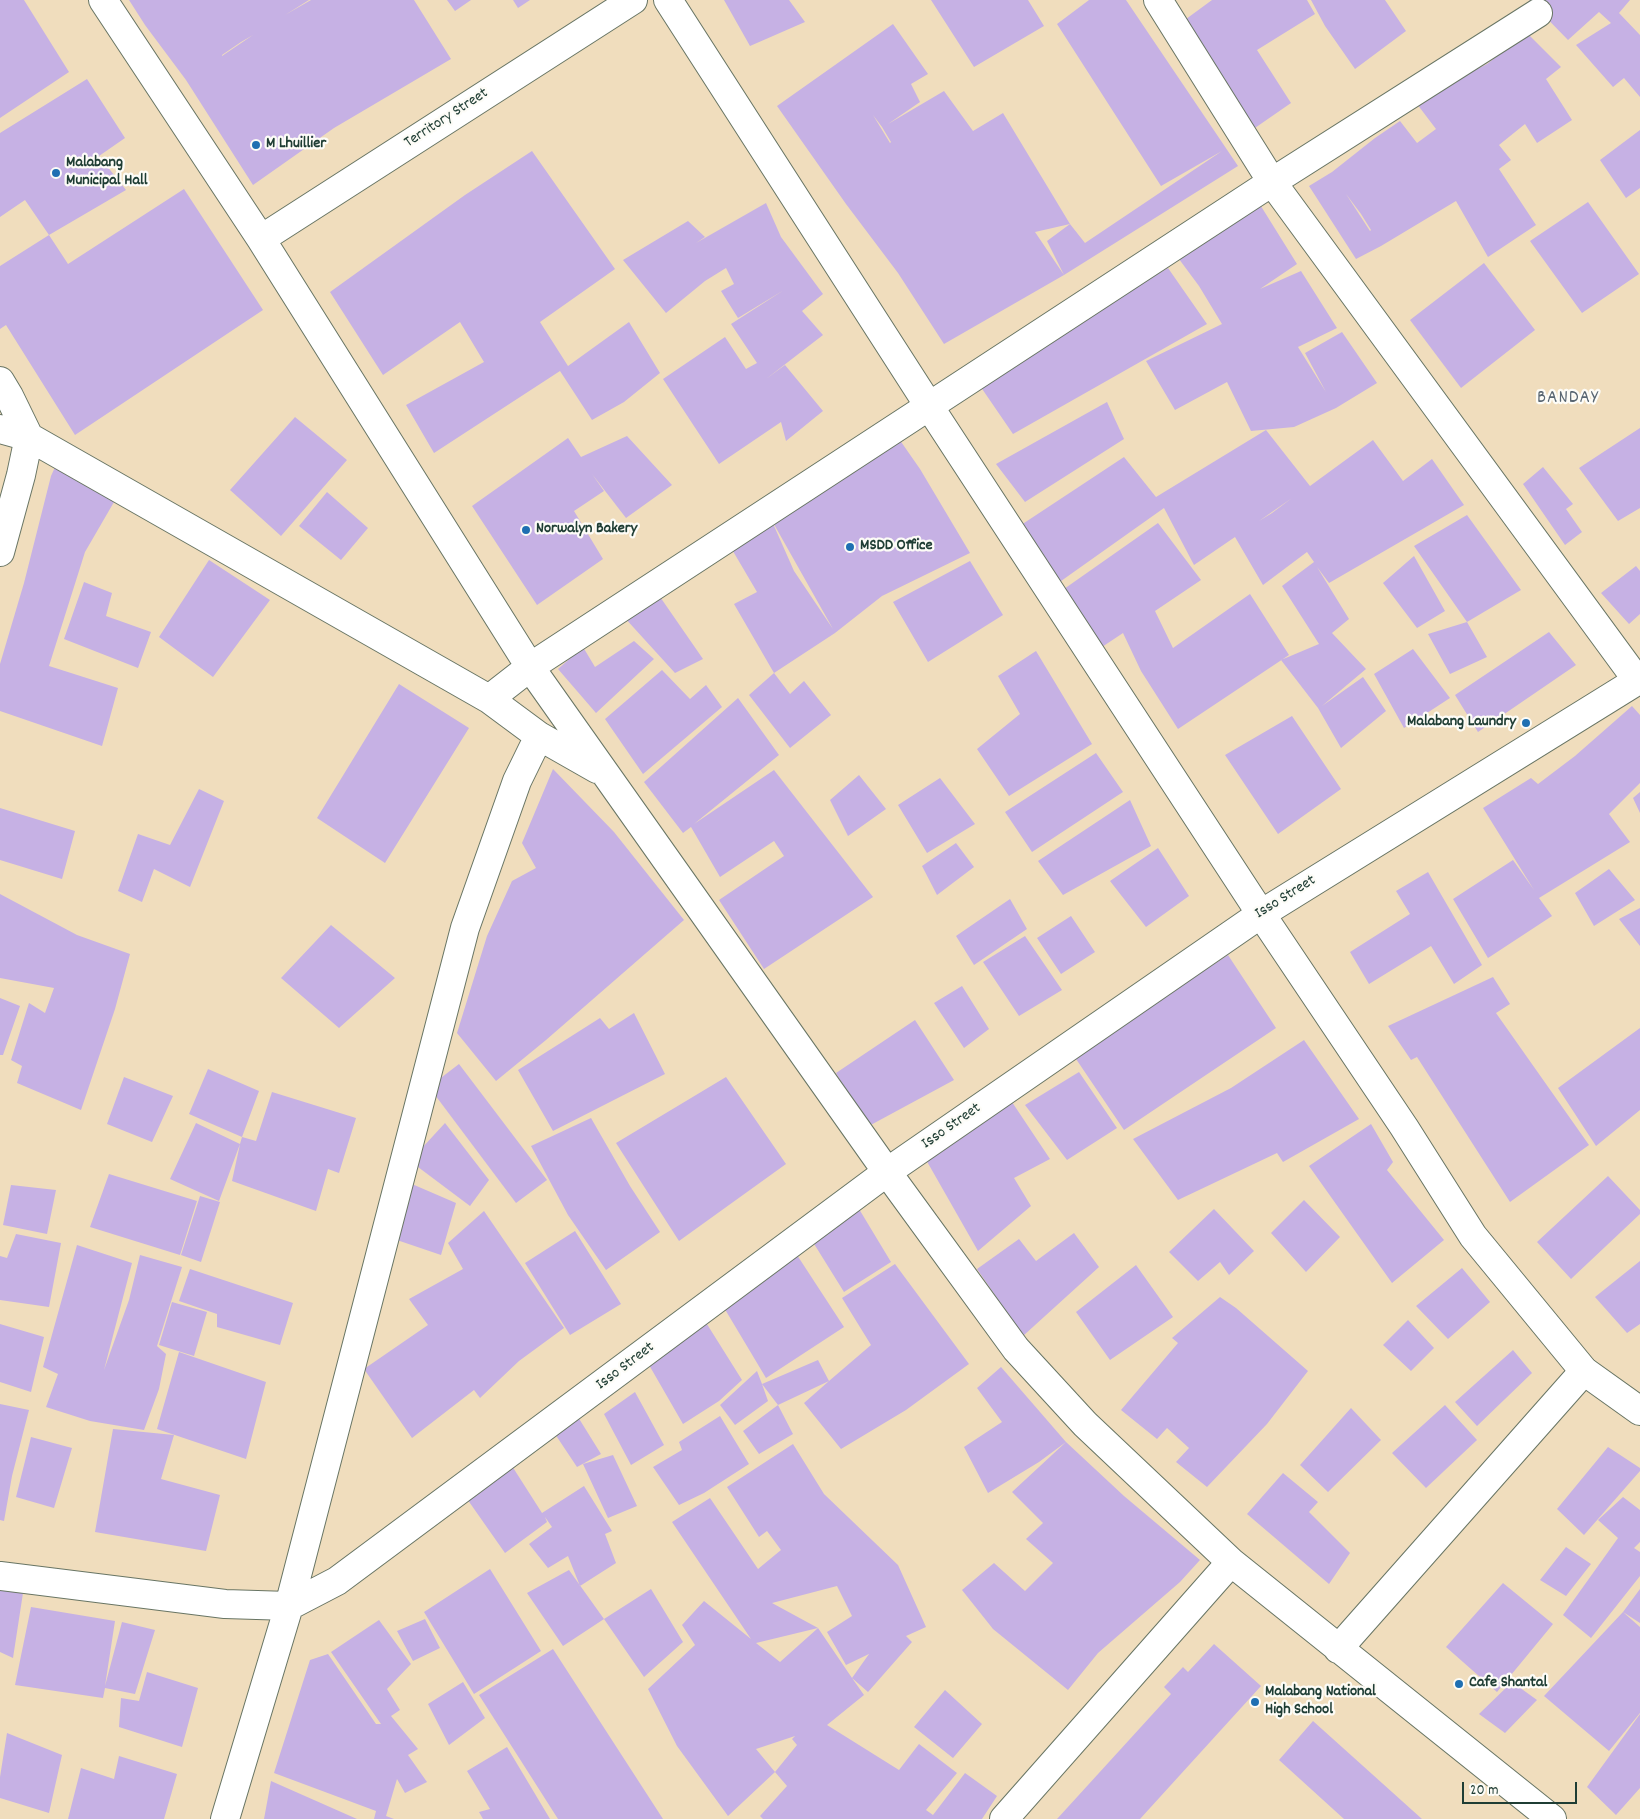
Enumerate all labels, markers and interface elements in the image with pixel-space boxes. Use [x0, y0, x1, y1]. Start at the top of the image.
street label: Territory Street [401, 85, 493, 153]
place label: M Lhuillier [266, 135, 326, 155]
marker: M Lhuillier [250, 139, 262, 151]
place label: Malabang Municipal Hall [66, 154, 148, 192]
marker: Malabang Municipal Hall [50, 167, 62, 179]
district label: BANDAY [1536, 388, 1600, 410]
place label: Norwalyn Bakery [536, 520, 637, 540]
marker: Norwalyn Bakery [520, 524, 532, 536]
place label: MSDD Office [860, 537, 933, 557]
marker: MSDD Office [844, 541, 856, 553]
place label: Malabang Laundry [1407, 713, 1516, 733]
marker: Malabang Laundry [1520, 717, 1532, 729]
street label: Isso Street [1252, 872, 1320, 924]
street label: Isso Street [919, 1100, 985, 1154]
street label: Isso Street [593, 1339, 659, 1395]
place label: Cafe Shantal [1469, 1674, 1547, 1694]
marker: Cafe Shantal [1453, 1678, 1465, 1690]
place label: Malabang National High School [1265, 1683, 1376, 1721]
marker: Malabang National High School [1249, 1696, 1261, 1708]
scale bar [1465, 1772, 1580, 1804]
text: 20 m [1470, 1780, 1498, 1802]

